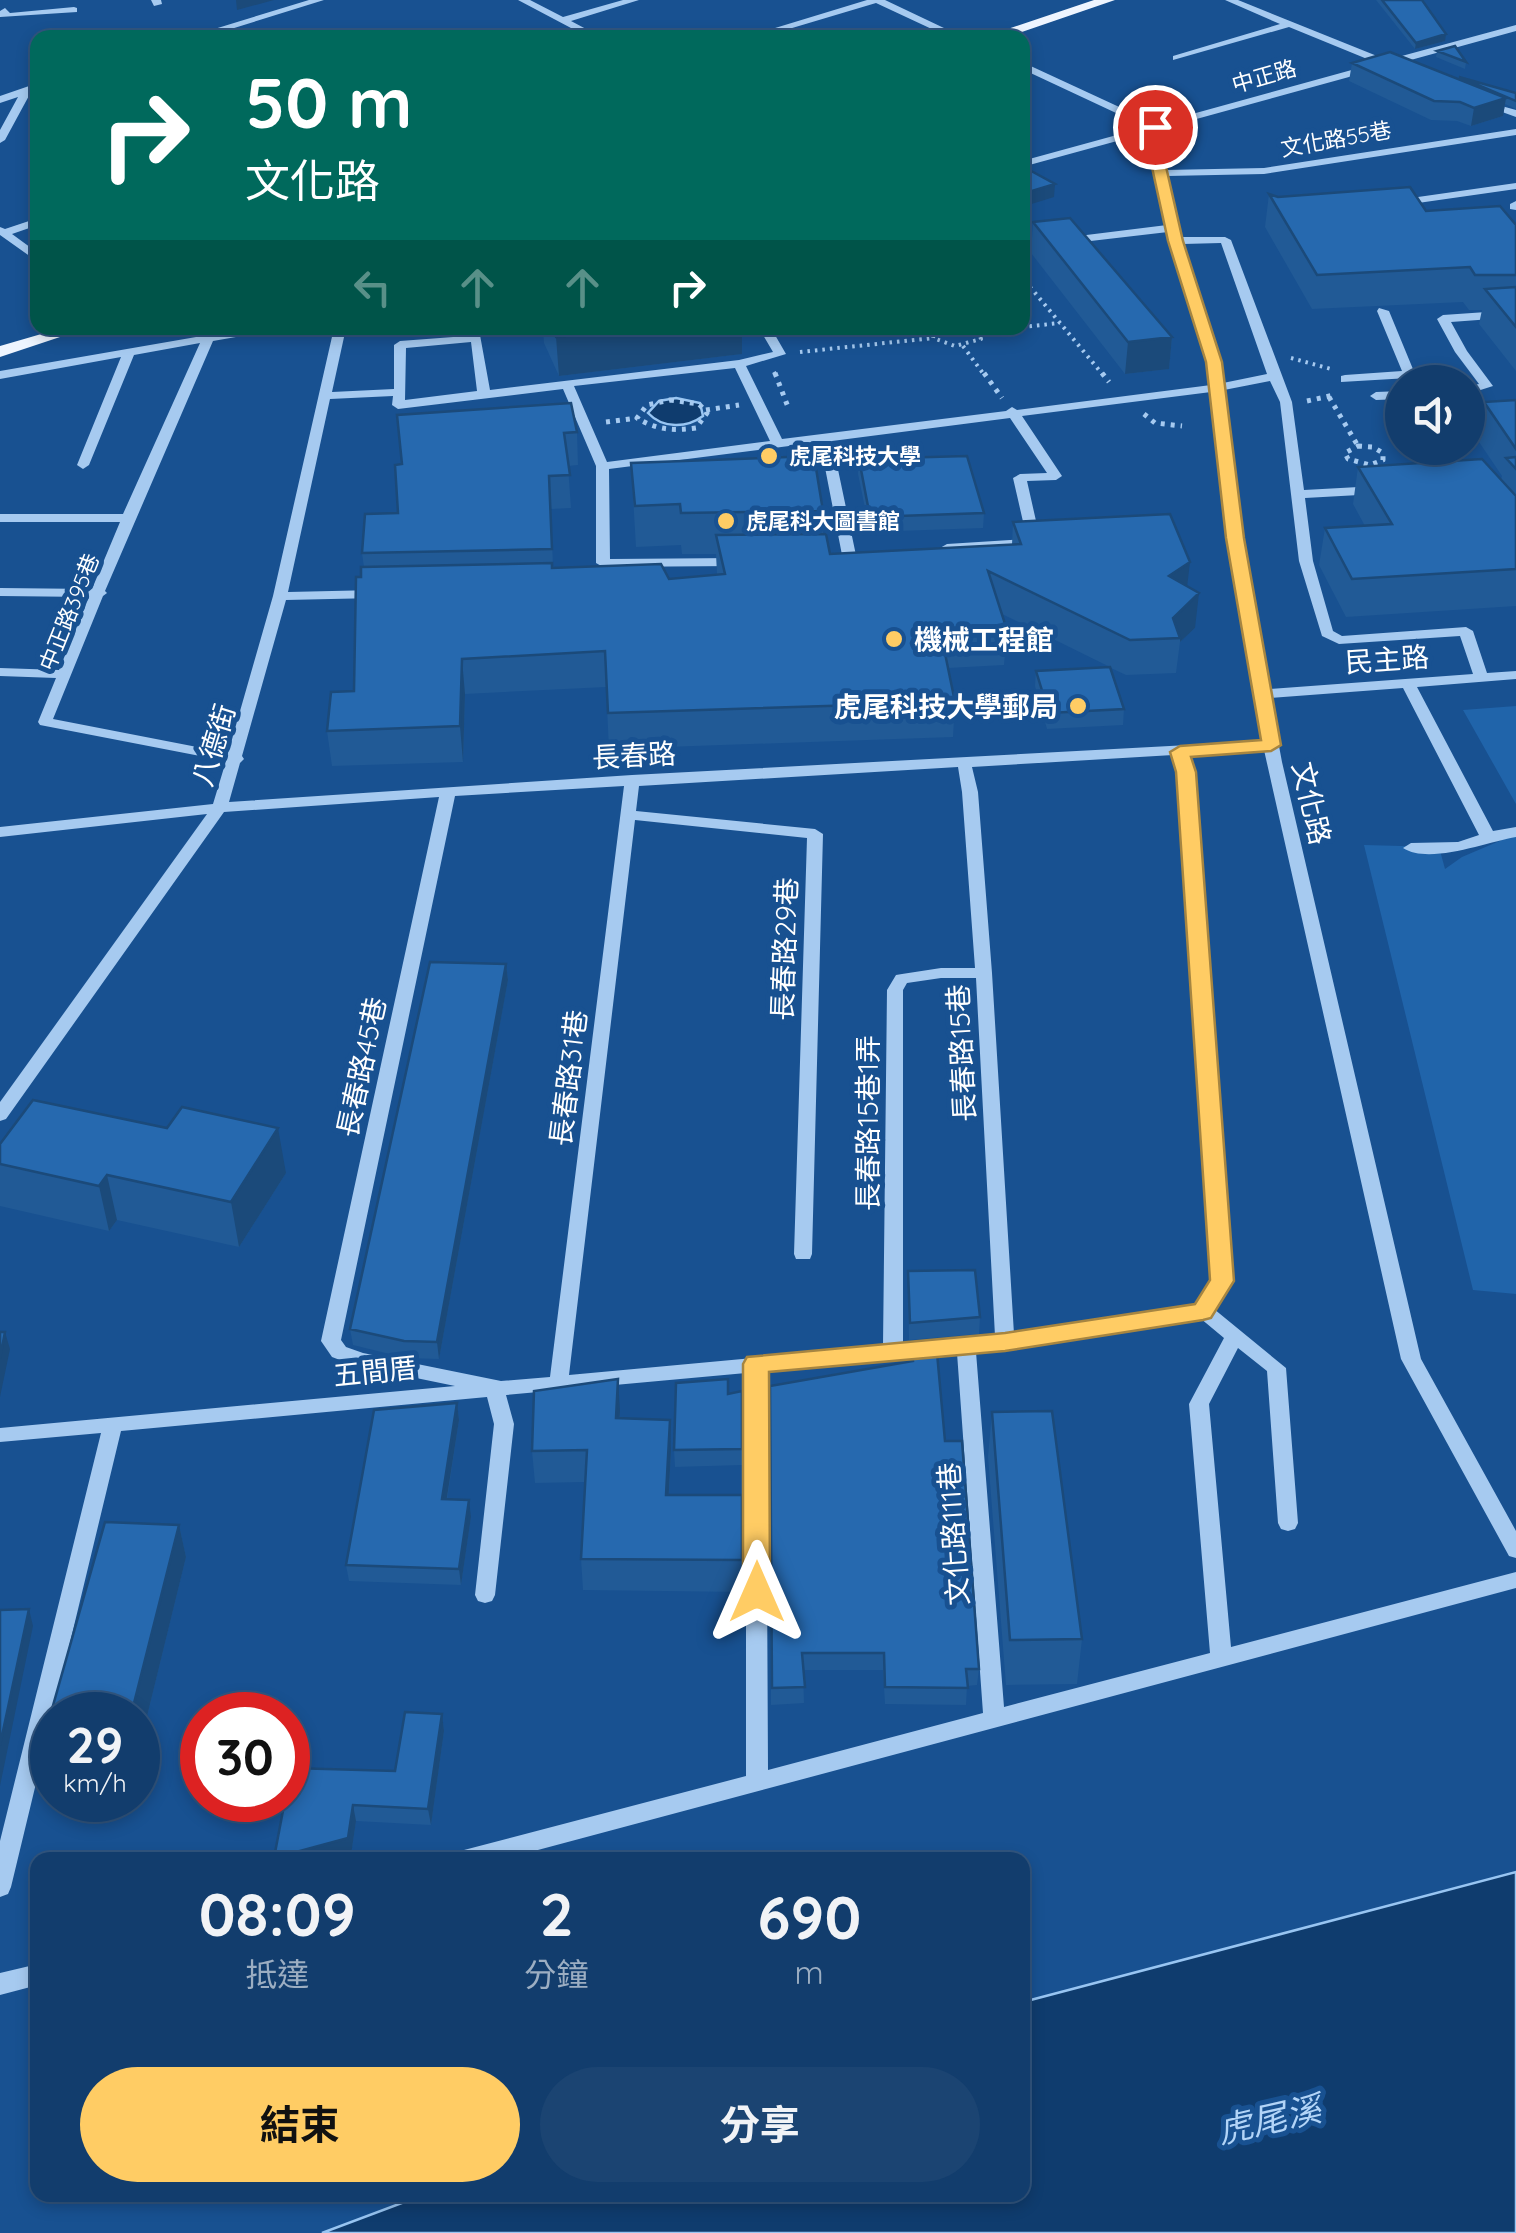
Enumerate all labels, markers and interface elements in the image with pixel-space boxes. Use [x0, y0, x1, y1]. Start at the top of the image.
street label: 中正路 [1228, 53, 1300, 99]
text: 50 m [245, 58, 412, 146]
icon: right [80, 70, 210, 200]
pin [1113, 85, 1198, 170]
icon: arrive [1128, 100, 1183, 155]
street label: 文化路55巷 [1278, 115, 1394, 163]
text: 文化路 [245, 152, 380, 208]
icon: left [345, 260, 400, 315]
icon: ahead [450, 260, 505, 315]
icon: ahead [555, 260, 610, 315]
icon: right [660, 260, 715, 315]
map controls [1385, 365, 1485, 465]
button: sound [1385, 365, 1485, 465]
place label: 虎尾科技大學 [789, 442, 921, 470]
marker: 虎尾科技大學 [758, 445, 780, 467]
place label: 虎尾科大圖書館 [746, 507, 900, 535]
marker: 虎尾科大圖書館 [715, 510, 737, 532]
street label: 中正路395巷 [33, 549, 105, 675]
place label: 機械工程館 [914, 622, 1054, 657]
marker: 機械工程館 [883, 628, 905, 650]
street label: 民主路 [1344, 639, 1430, 679]
place label: 虎尾科技大學郵局 [834, 689, 1058, 724]
marker: 虎尾科技大學郵局 [1067, 695, 1089, 717]
street label: 八德街 [184, 700, 242, 790]
street label: 長春路 [591, 735, 677, 775]
street label: 文化路 [1285, 758, 1339, 848]
street label: 長春路29巷 [764, 877, 804, 1021]
street label: 長春路15巷 [940, 983, 982, 1123]
street label: 長春路45巷 [329, 994, 393, 1140]
street label: 長春路31巷 [542, 1008, 594, 1148]
street label: 長春路15巷1弄 [850, 1035, 885, 1211]
street label: 五間厝 [331, 1349, 419, 1393]
street label: 文化路111巷 [931, 1461, 975, 1607]
position arrow [705, 1540, 809, 1644]
speed limit sign: 30 [180, 1692, 310, 1822]
text: 29 [67, 1713, 123, 1776]
text: km/h [63, 1767, 127, 1798]
text: 08:09 [199, 1876, 356, 1951]
text: 2 [539, 1876, 574, 1951]
text: 690 [757, 1879, 861, 1954]
text: m [795, 1952, 824, 1992]
text: 抵達 [245, 1954, 309, 1994]
text: 分鐘 [524, 1954, 588, 1994]
button: 結束 [80, 2067, 520, 2182]
button: 分享 [540, 2067, 980, 2182]
water label: 虎尾溪 [1213, 2085, 1330, 2152]

